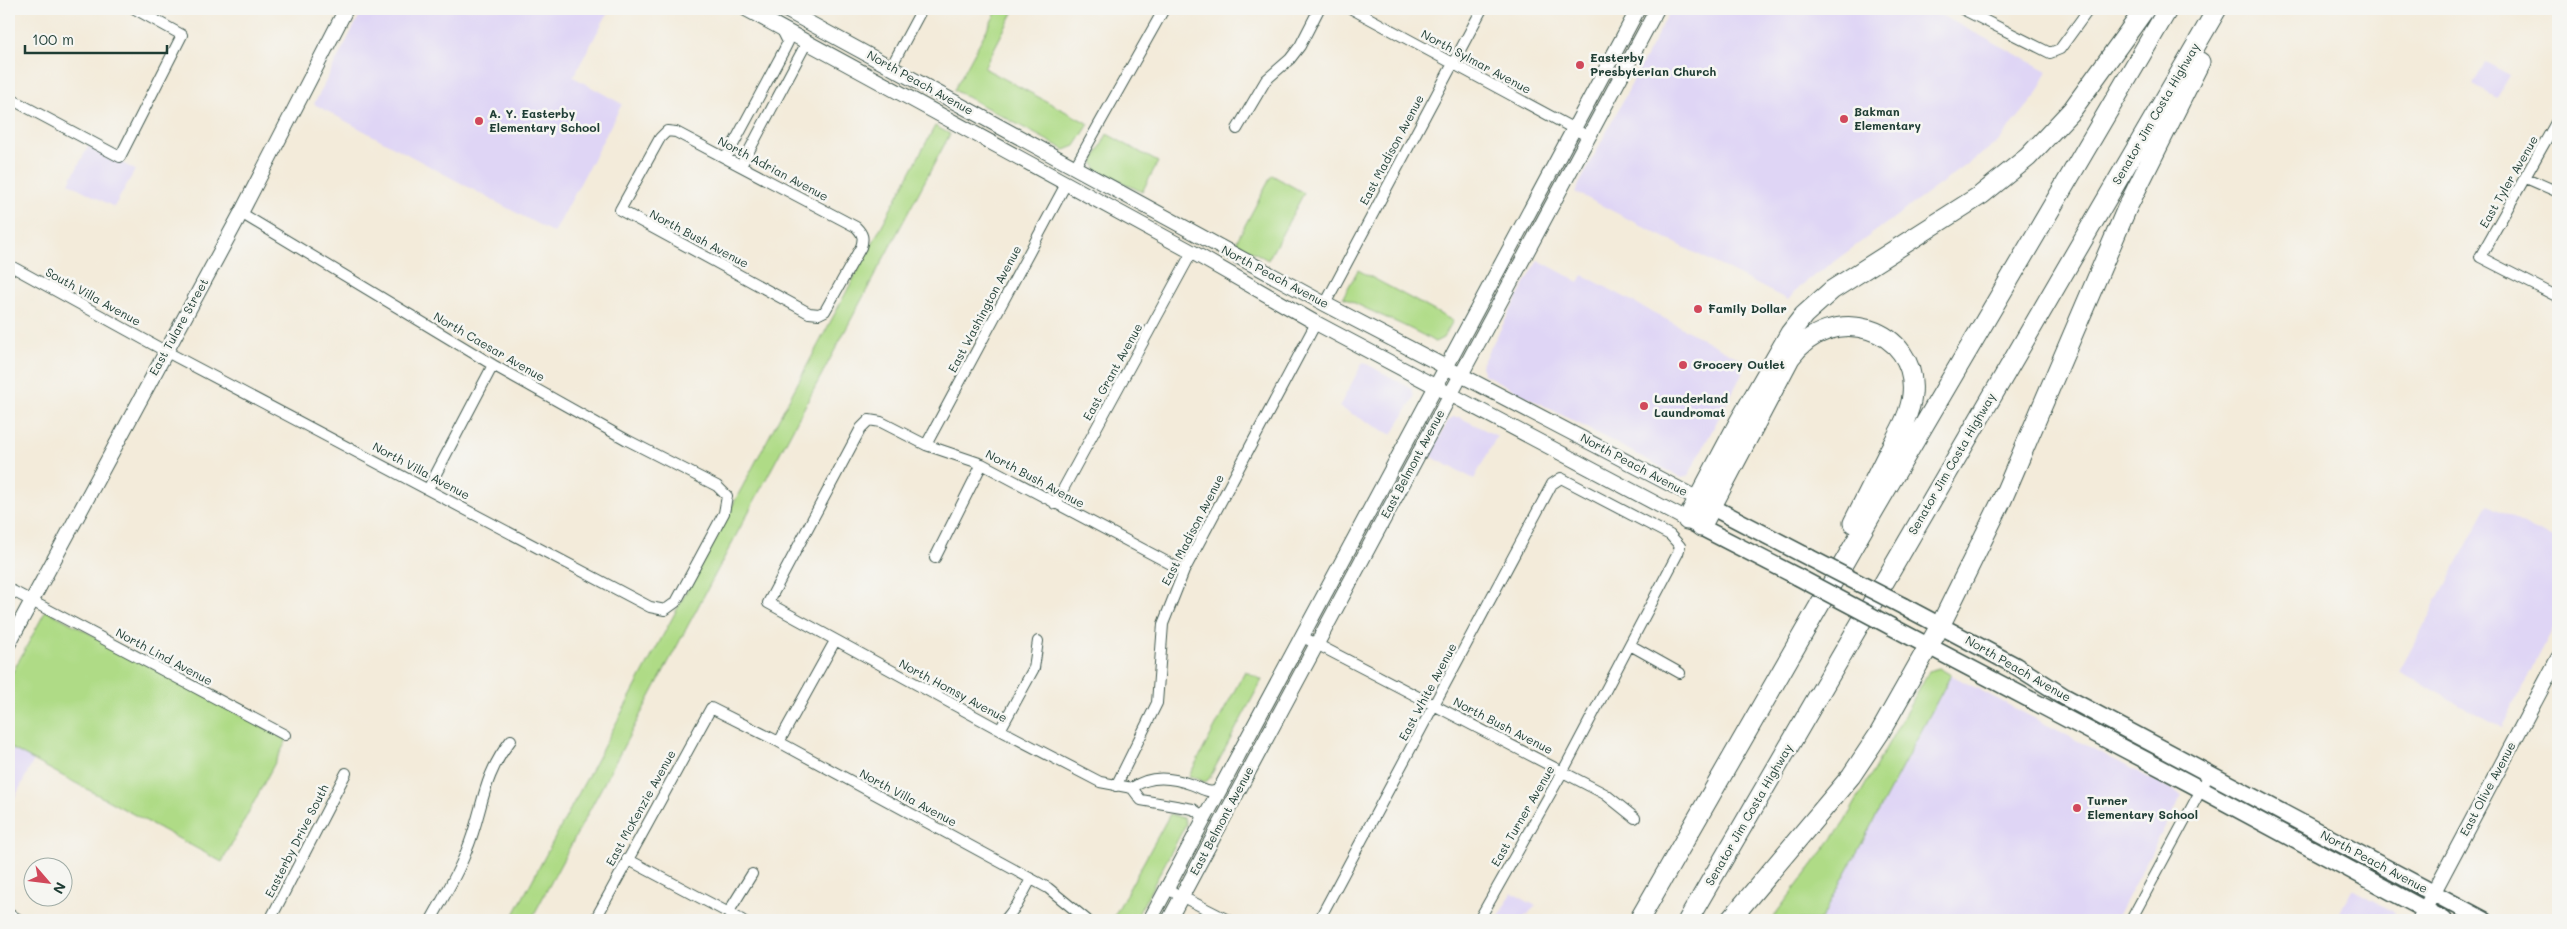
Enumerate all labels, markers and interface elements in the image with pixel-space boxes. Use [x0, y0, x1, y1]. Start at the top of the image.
scale bar [25, 22, 168, 54]
street label: North Sylmar Avenue [1419, 25, 1534, 97]
text: 100 m [32, 29, 74, 49]
street label: Senator Jim Costa Highway [2108, 40, 2202, 187]
street label: North Peach Avenue [864, 46, 977, 118]
place label: Easterby Presbyterian Church [1590, 49, 1716, 79]
marker: Easterby Presbyterian Church [1574, 59, 1586, 71]
street label: East Madison Avenue [1355, 92, 1427, 207]
place label: Bakman Elementary [1854, 103, 1922, 133]
place label: A. Y. Easterby Elementary School [489, 105, 600, 135]
marker: Bakman Elementary [1838, 113, 1850, 125]
marker: A. Y. Easterby Elementary School [473, 115, 485, 127]
street label: North Adrian Avenue [715, 132, 832, 204]
street label: East Tyler Avenue [2475, 132, 2541, 231]
street label: North Bush Avenue [647, 205, 752, 271]
street label: North Peach Avenue [1219, 241, 1332, 311]
street label: East Washington Avenue [944, 242, 1024, 375]
street label: South Villa Avenue [43, 263, 144, 329]
street label: East Tulare Street [145, 275, 211, 378]
place label: Family Dollar [1708, 300, 1787, 316]
marker: Family Dollar [1692, 303, 1704, 315]
street label: North Caesar Avenue [431, 308, 548, 385]
street label: East Grant Avenue [1079, 320, 1146, 423]
place label: Grocery Outlet [1693, 356, 1785, 372]
marker: Grocery Outlet [1677, 359, 1689, 371]
place label: Launderland Laundromat [1654, 390, 1729, 420]
street label: Senator Jim Costa Highway [1904, 390, 1998, 537]
marker: Launderland Laundromat [1638, 400, 1650, 412]
street label: East Belmont Avenue [1377, 406, 1448, 521]
street label: North Peach Avenue [1578, 429, 1691, 499]
street label: North Villa Avenue [370, 438, 473, 503]
street label: North Bush Avenue [983, 445, 1088, 511]
street label: East Madison Avenue [1157, 471, 1227, 588]
street label: North Lind Avenue [113, 624, 216, 688]
street label: North Peach Avenue [1963, 631, 2074, 705]
street label: East White Avenue [1395, 640, 1460, 743]
street label: North Homsy Avenue [896, 655, 1010, 725]
street label: North Bush Avenue [1451, 693, 1556, 757]
street label: East Olive Avenue [2455, 739, 2519, 838]
street label: Senator Jim Costa Highway [1701, 741, 1795, 888]
street label: East McKenzie Avenue [602, 747, 679, 868]
street label: East Turner Avenue [1487, 762, 1558, 869]
street label: East Belmont Avenue [1186, 763, 1257, 878]
street label: North Villa Avenue [857, 765, 960, 830]
street label: Easterby Drive South [261, 781, 332, 900]
place label: Turner Elementary School [2087, 792, 2198, 822]
marker: Turner Elementary School [2071, 802, 2083, 814]
street label: North Peach Avenue [2318, 826, 2431, 896]
north arrow [22, 856, 72, 906]
text: N [49, 879, 71, 897]

